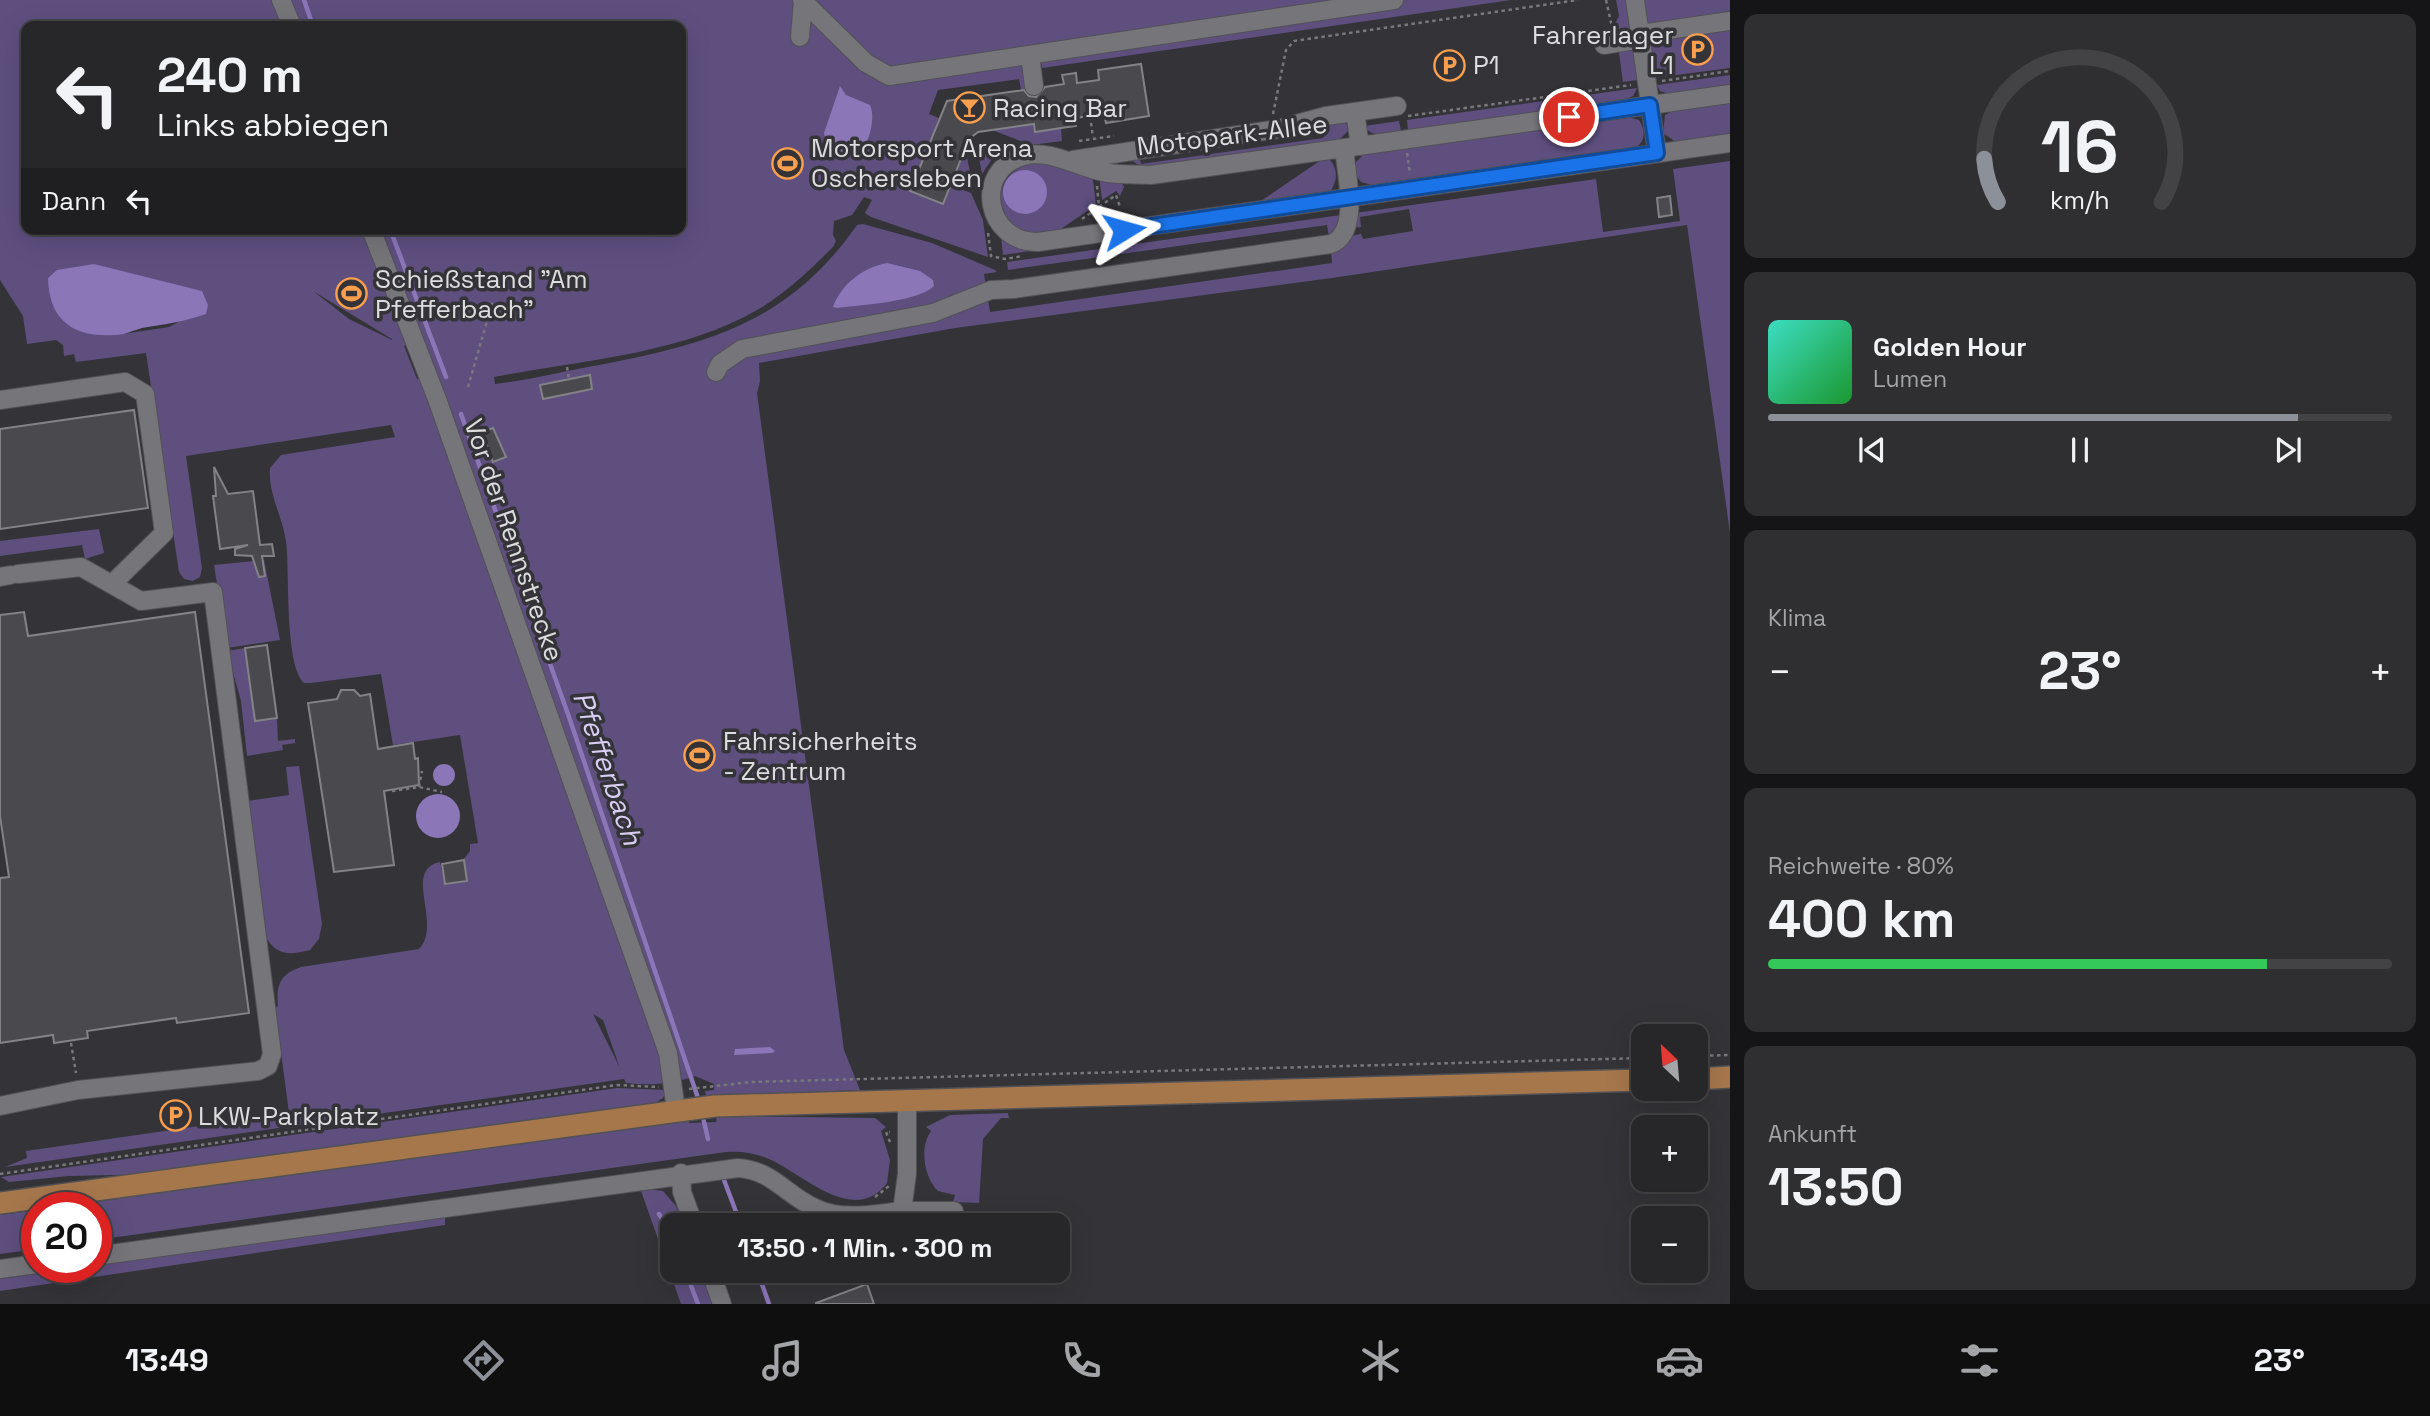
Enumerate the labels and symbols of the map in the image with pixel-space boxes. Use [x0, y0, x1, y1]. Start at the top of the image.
place label: Fahrerlager L1 [1532, 18, 1674, 82]
parking icon: Fahrerlager L1 [1680, 33, 1714, 67]
parking icon: P1 [1433, 48, 1467, 82]
place label: P1 [1473, 48, 1500, 82]
pin [1539, 87, 1599, 147]
bar icon: Racing Bar [953, 91, 987, 125]
place label: Racing Bar [993, 91, 1127, 125]
street label: Motopark-Allee [1135, 106, 1329, 164]
place label: Motorsport Arena Oschersleben [811, 131, 1033, 195]
sports icon: Motorsport Arena Oschersleben [771, 146, 805, 180]
position arrow [1087, 193, 1161, 267]
place label: Schießstand "Am Pfefferbach" [375, 262, 588, 326]
sports icon: Schießstand "Am Pfefferbach" [335, 277, 369, 311]
street label: Vor der Rennstrecke [457, 414, 571, 666]
water label: Pfefferbach [565, 686, 651, 850]
place label: Fahrsicherheits - Zentrum [723, 724, 917, 788]
sports icon: Fahrsicherheits - Zentrum [683, 739, 717, 773]
north arrow [1631, 1024, 1708, 1101]
parking icon: LKW-Parkplatz [158, 1099, 192, 1133]
place label: LKW-Parkplatz [198, 1099, 379, 1133]
speed limit sign: 20 [21, 1192, 112, 1283]

